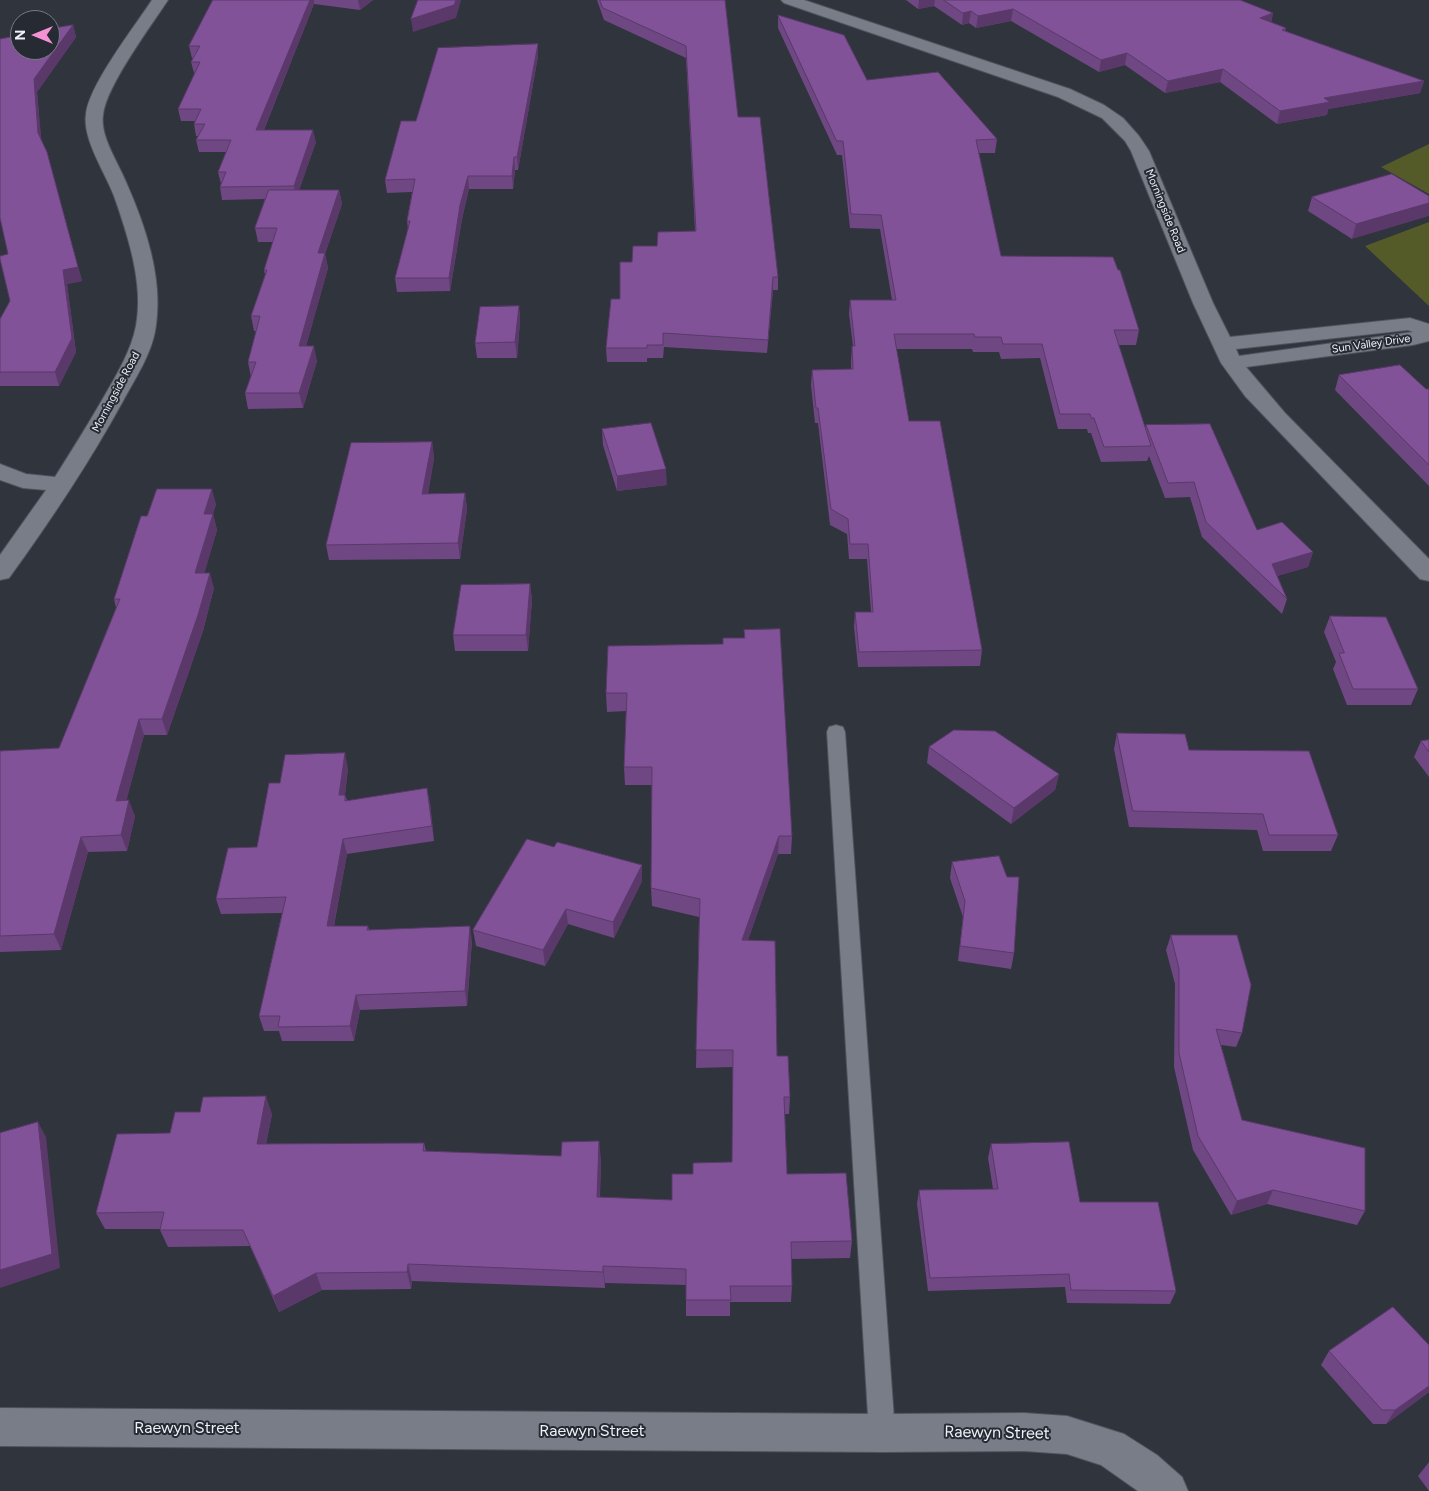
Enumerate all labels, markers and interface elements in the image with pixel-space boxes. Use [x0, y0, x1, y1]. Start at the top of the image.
north arrow [10, 10, 60, 60]
text: N [12, 30, 29, 40]
street label: Morningside Road [1142, 167, 1188, 255]
street label: Sun Valley Drive [1331, 332, 1411, 356]
street label: Morningside Road [89, 350, 143, 434]
street label: Raewyn Street [134, 1418, 240, 1438]
street label: Raewyn Street [539, 1421, 645, 1441]
street label: Raewyn Street [944, 1422, 1050, 1444]

